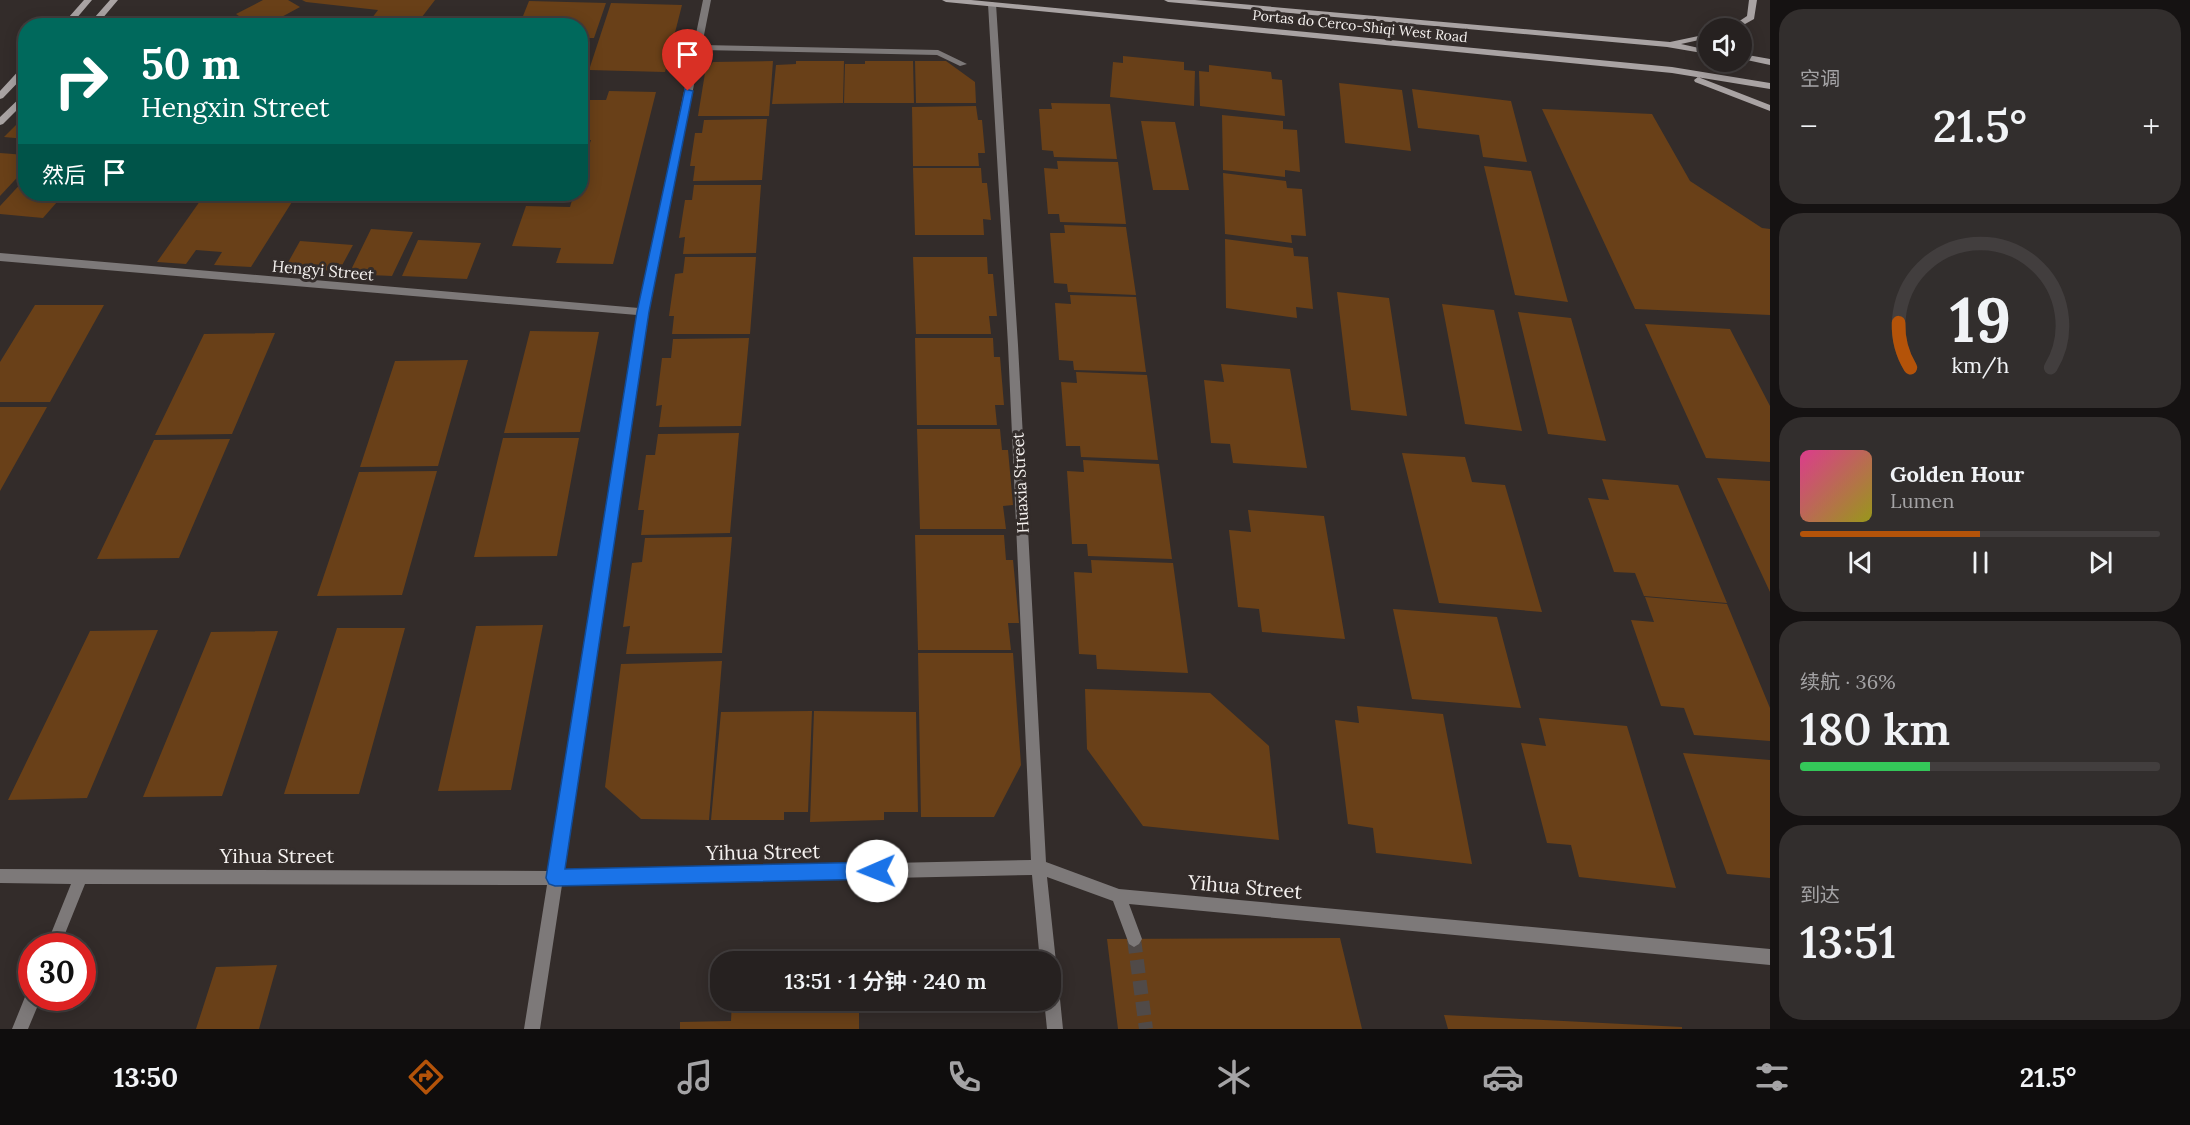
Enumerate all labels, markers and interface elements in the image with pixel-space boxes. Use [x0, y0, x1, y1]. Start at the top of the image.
street label: Portas do Cerco-Shiqi West Road [1252, 6, 1468, 46]
map controls [1698, 18, 1752, 72]
button: sound [1698, 18, 1752, 72]
pin [662, 29, 713, 91]
text: 50 m [141, 37, 240, 91]
icon: arrive [671, 38, 704, 71]
icon: right [42, 42, 120, 120]
text: 空调 [1800, 66, 1840, 91]
text: Hengxin Street [141, 90, 329, 124]
text: 21.5° [1933, 97, 2027, 154]
text: − [1800, 105, 1818, 147]
text: + [2143, 105, 2160, 147]
icon: arrive [98, 156, 131, 189]
text: 然后 [42, 161, 86, 189]
street label: Hengyi Street [271, 256, 376, 284]
text: 19 [1949, 279, 2011, 359]
text: km/h [1951, 351, 2009, 379]
street label: Huaxia Street [1007, 431, 1033, 534]
text: Golden Hour [1890, 460, 2024, 488]
text: Lumen [1890, 488, 1954, 513]
icon: previous [1844, 546, 1877, 579]
icon: pause [1964, 546, 1997, 579]
icon: next [2084, 546, 2117, 579]
text: 续航 · 36% [1800, 669, 1896, 694]
text: 180 km [1800, 700, 1950, 757]
street label: Yihua Street [705, 838, 821, 865]
position arrow [845, 839, 909, 903]
street label: Yihua Street [219, 843, 334, 868]
street label: Yihua Street [1186, 869, 1303, 904]
text: 到达 [1800, 882, 1840, 907]
text: 13:51 [1800, 913, 1896, 970]
speed limit sign: 30 [18, 933, 96, 1011]
text: 13:51 · 1 分钟 · 240 m [784, 967, 987, 995]
icon: directions [405, 1056, 447, 1098]
icon: music [674, 1056, 716, 1098]
icon: phone [943, 1056, 985, 1098]
icon: climate [1213, 1056, 1255, 1098]
icon: car [1482, 1056, 1524, 1098]
icon: filters [1751, 1056, 1793, 1098]
text: 13:50 [114, 1060, 178, 1094]
text: 21.5° [2020, 1060, 2076, 1094]

